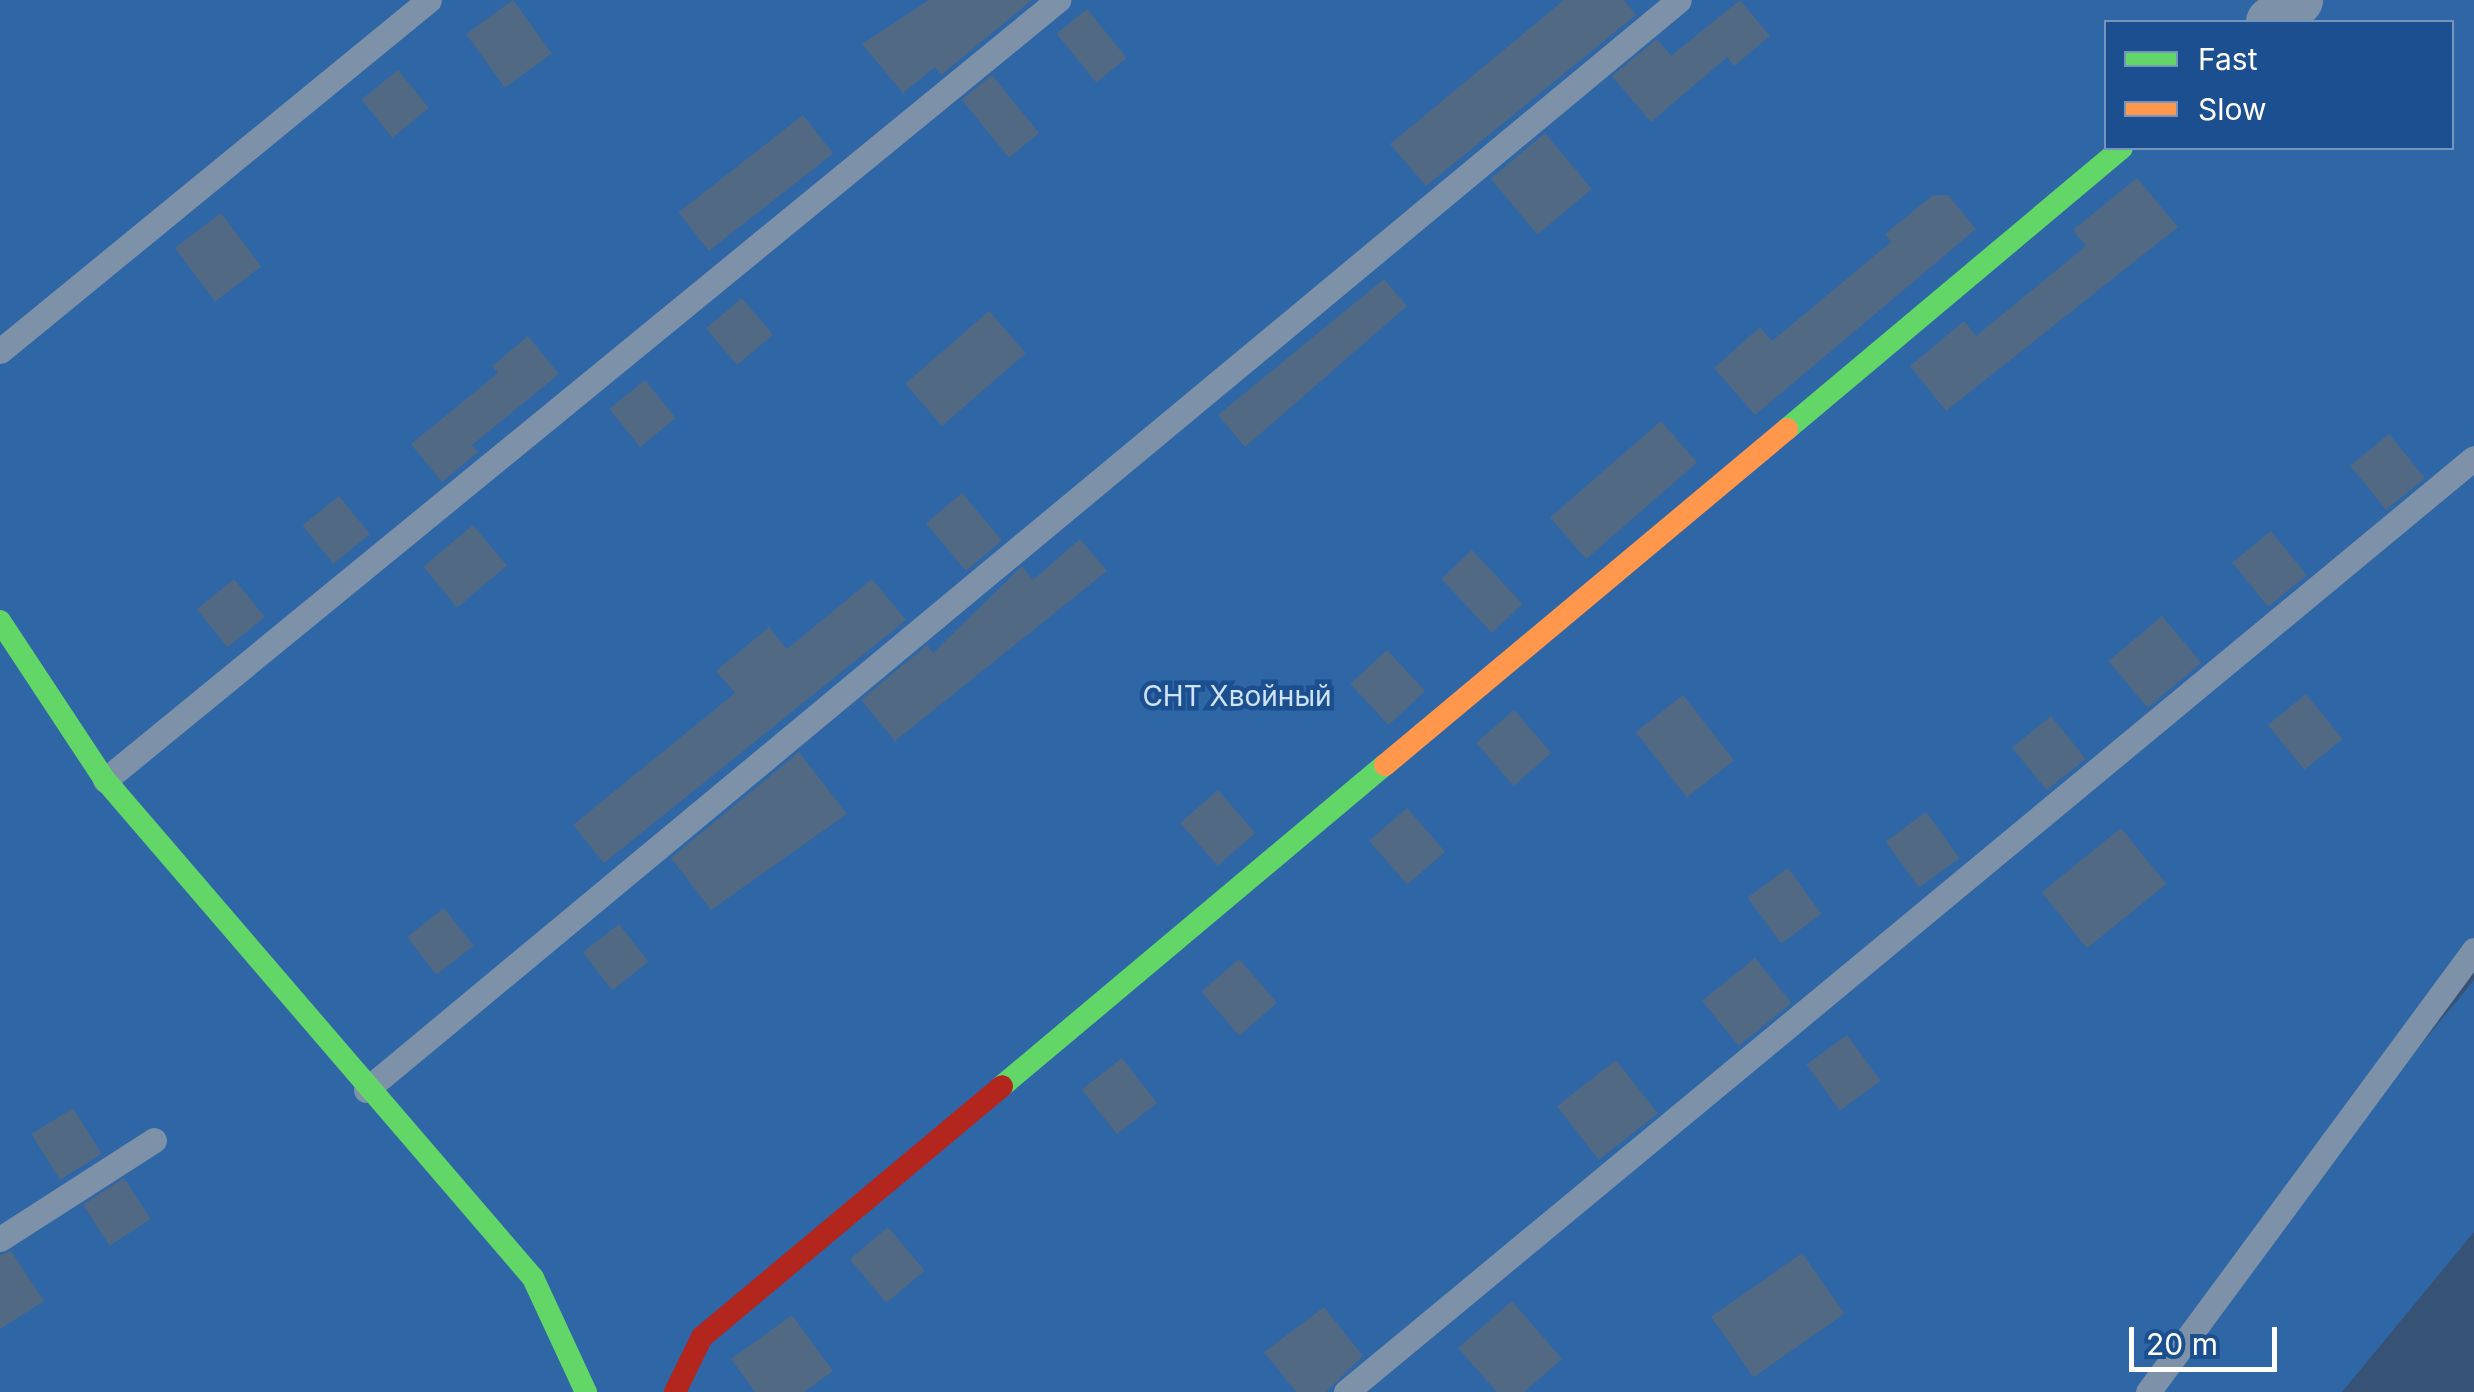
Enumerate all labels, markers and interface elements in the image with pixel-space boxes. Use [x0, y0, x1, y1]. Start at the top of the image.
legend [2104, 20, 2454, 150]
text: Fast [2198, 41, 2257, 77]
text: Slow [2198, 91, 2267, 127]
park label: СНТ Хвойный [1142, 679, 1332, 713]
scale bar [2134, 1307, 2282, 1369]
text: 20 m [2146, 1326, 2218, 1362]

